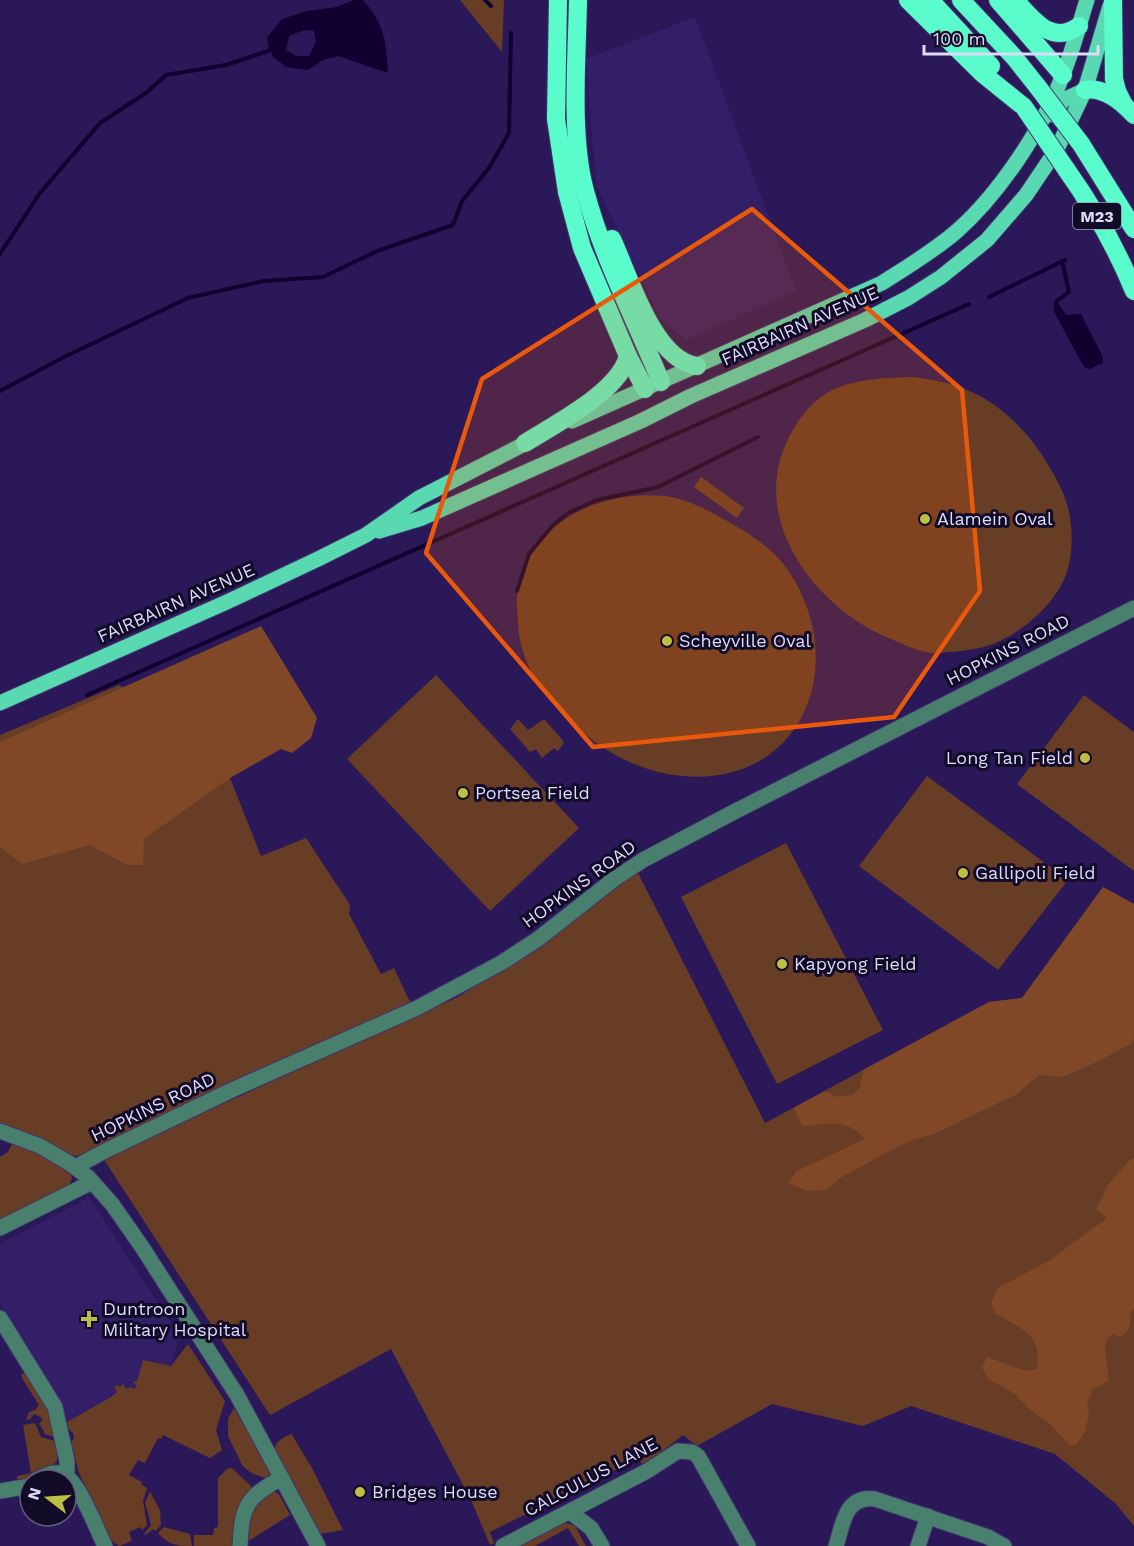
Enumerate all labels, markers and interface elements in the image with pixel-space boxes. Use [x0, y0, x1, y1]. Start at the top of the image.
scale bar [924, 18, 1098, 56]
text: 100 m [933, 28, 986, 49]
road number: M23 [1073, 203, 1121, 229]
street label: FAIRBAIRN AVENUE [718, 281, 882, 370]
place label: Alamein Oval [937, 508, 1053, 529]
marker: Alamein Oval [918, 512, 932, 526]
street label: FAIRBAIRN AVENUE [94, 558, 258, 647]
street label: HOPKINS ROAD [943, 609, 1073, 690]
place label: Scheyville Oval [679, 630, 811, 651]
marker: Scheyville Oval [660, 634, 674, 648]
place label: Long Tan Field [946, 747, 1073, 768]
marker: Long Tan Field [1078, 751, 1092, 765]
place label: Portsea Field [475, 782, 590, 803]
marker: Portsea Field [456, 786, 470, 800]
street label: HOPKINS ROAD [518, 835, 640, 932]
place label: Gallipoli Field [975, 862, 1096, 883]
marker: Gallipoli Field [956, 866, 970, 880]
place label: Kapyong Field [794, 953, 917, 974]
marker: Kapyong Field [775, 957, 789, 971]
street label: HOPKINS ROAD [87, 1067, 218, 1146]
place label: Duntroon Military Hospital [103, 1298, 247, 1340]
marker: Duntroon Military Hospital [80, 1310, 98, 1328]
street label: CALCULUS LANE [521, 1433, 661, 1521]
north arrow [18, 1468, 78, 1528]
place label: Bridges House [372, 1481, 498, 1502]
text: N [23, 1485, 45, 1502]
marker: Bridges House [353, 1485, 367, 1499]

